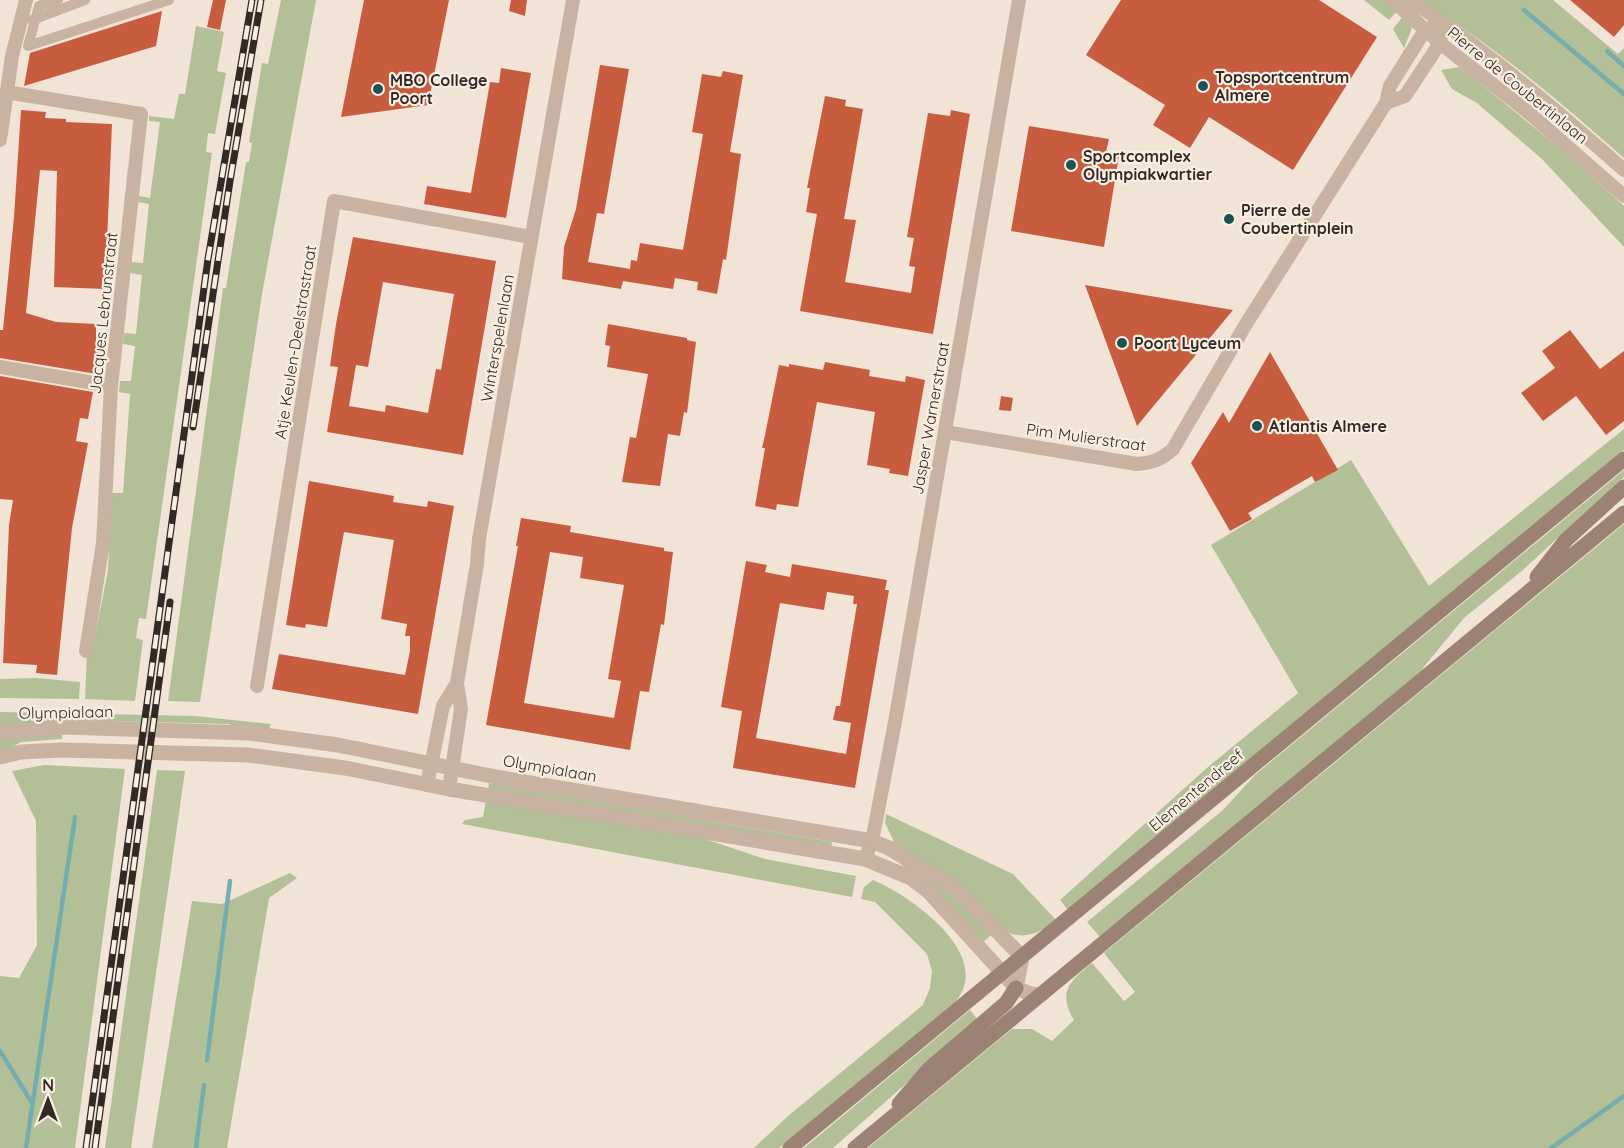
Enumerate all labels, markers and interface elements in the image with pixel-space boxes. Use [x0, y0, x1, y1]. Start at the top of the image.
street label: Pierre de Coubertinlaan [1444, 22, 1592, 148]
place label: Topsportcentrum Almere [1215, 67, 1349, 105]
place label: MBO College Poort [390, 70, 487, 108]
marker: Topsportcentrum Almere [1196, 79, 1210, 93]
marker: MBO College Poort [371, 82, 385, 96]
place label: Sportcomplex Olympiakwartier [1083, 146, 1212, 184]
marker: Sportcomplex Olympiakwartier [1064, 158, 1078, 172]
place label: Pierre de Coubertinplein [1241, 200, 1354, 238]
marker: Pierre de Coubertinplein [1222, 212, 1236, 226]
street label: Jacques Lebrunstraat [85, 231, 121, 395]
street label: Atje Keulen-Deelstrastraat [270, 244, 320, 440]
street label: Winterspelenlaan [476, 273, 518, 403]
place label: Poort Lyceum [1134, 333, 1241, 353]
marker: Poort Lyceum [1115, 336, 1129, 350]
street label: Jasper Warnerstraat [907, 340, 953, 496]
place label: Atlantis Almere [1269, 416, 1387, 436]
street label: Pim Mulierstraat [1025, 419, 1147, 455]
marker: Atlantis Almere [1250, 419, 1264, 433]
street label: Olympialaan [18, 701, 114, 723]
street label: Elementendreef [1145, 744, 1248, 835]
street label: Olympialaan [502, 750, 598, 786]
north arrow [18, 1070, 78, 1130]
text: N [42, 1075, 54, 1095]

